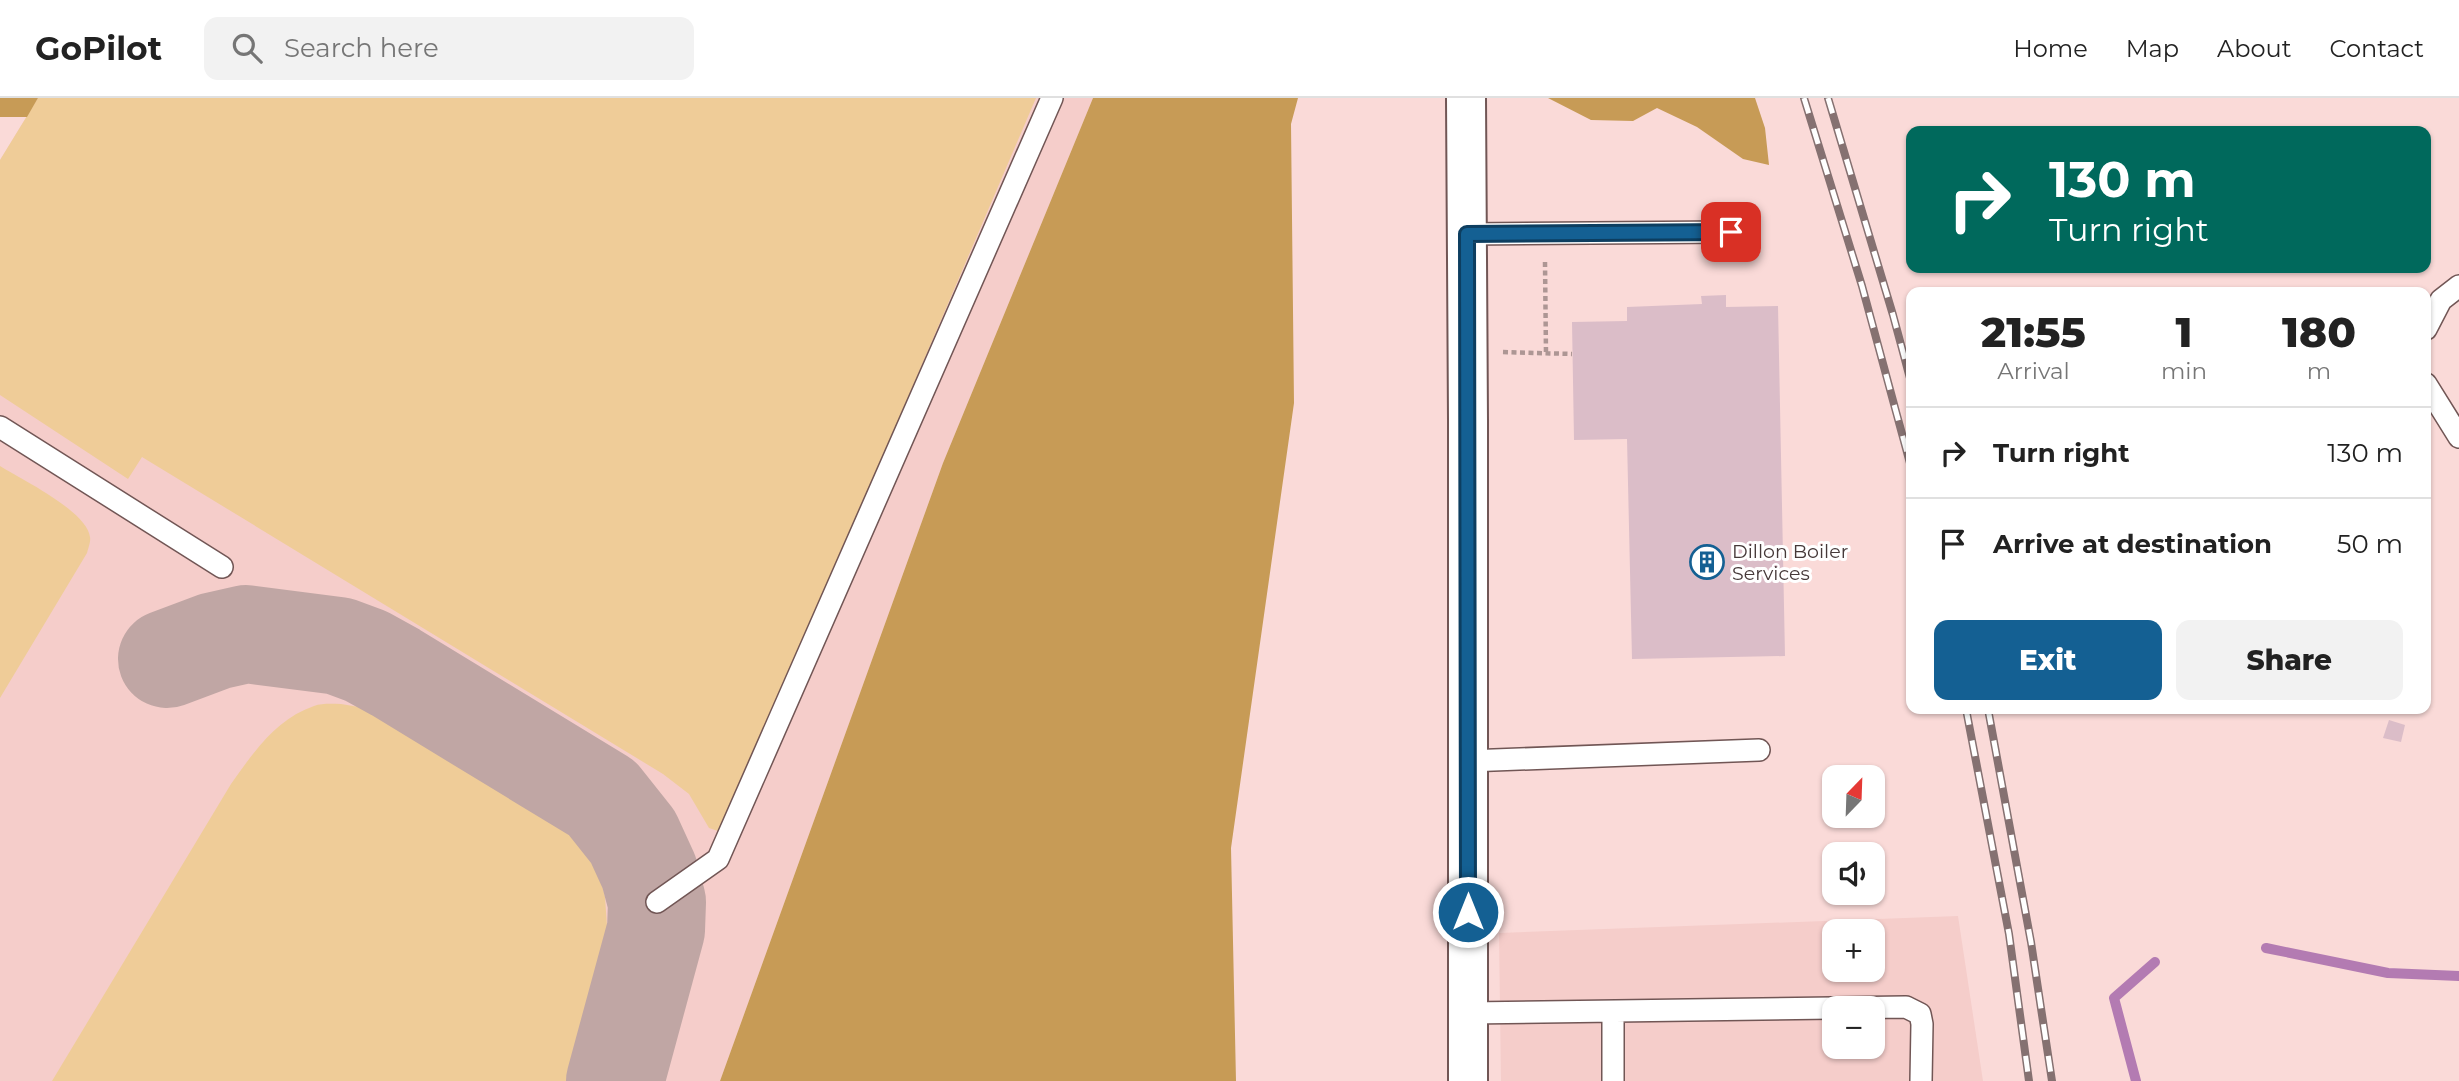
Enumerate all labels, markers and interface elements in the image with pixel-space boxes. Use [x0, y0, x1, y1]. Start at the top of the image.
search box [204, 17, 694, 80]
text: GoPilot [35, 28, 162, 68]
icon: search [228, 29, 266, 67]
text: Search here [284, 32, 439, 64]
text: Home [2013, 34, 2088, 63]
text: Map [2126, 34, 2179, 63]
text: About [2217, 34, 2291, 63]
text: Contact [2329, 34, 2424, 63]
text: 130 m [2049, 150, 2196, 209]
icon: right [1934, 154, 2025, 245]
pin [1701, 202, 1761, 262]
text: Turn right [2049, 210, 2209, 249]
icon: arrive [1712, 213, 1750, 251]
text: 21:55 [1981, 306, 2086, 358]
text: 1 [2175, 306, 2192, 358]
text: 180 [2282, 306, 2356, 358]
text: Arrival [1997, 357, 2070, 385]
text: min [2161, 357, 2207, 385]
text: m [2307, 357, 2331, 385]
icon: right [1934, 434, 1972, 472]
text: Turn right [1993, 437, 2129, 469]
text: 130 m [2327, 437, 2403, 469]
icon: arrive [1934, 525, 1972, 563]
text: Arrive at destination [1993, 528, 2272, 560]
text: 50 m [2337, 528, 2403, 560]
place label: Dillon Boiler Services [1732, 540, 1848, 585]
building icon: Dillon Boiler Services [1688, 543, 1726, 581]
button: Exit [1934, 620, 2162, 700]
button: Share [2176, 620, 2403, 700]
north arrow [1822, 765, 1885, 828]
map controls [1822, 765, 1885, 1059]
button: sound [1822, 842, 1885, 905]
position arrow [1431, 875, 1505, 949]
button: + [1822, 919, 1885, 982]
button: − [1822, 996, 1885, 1059]

